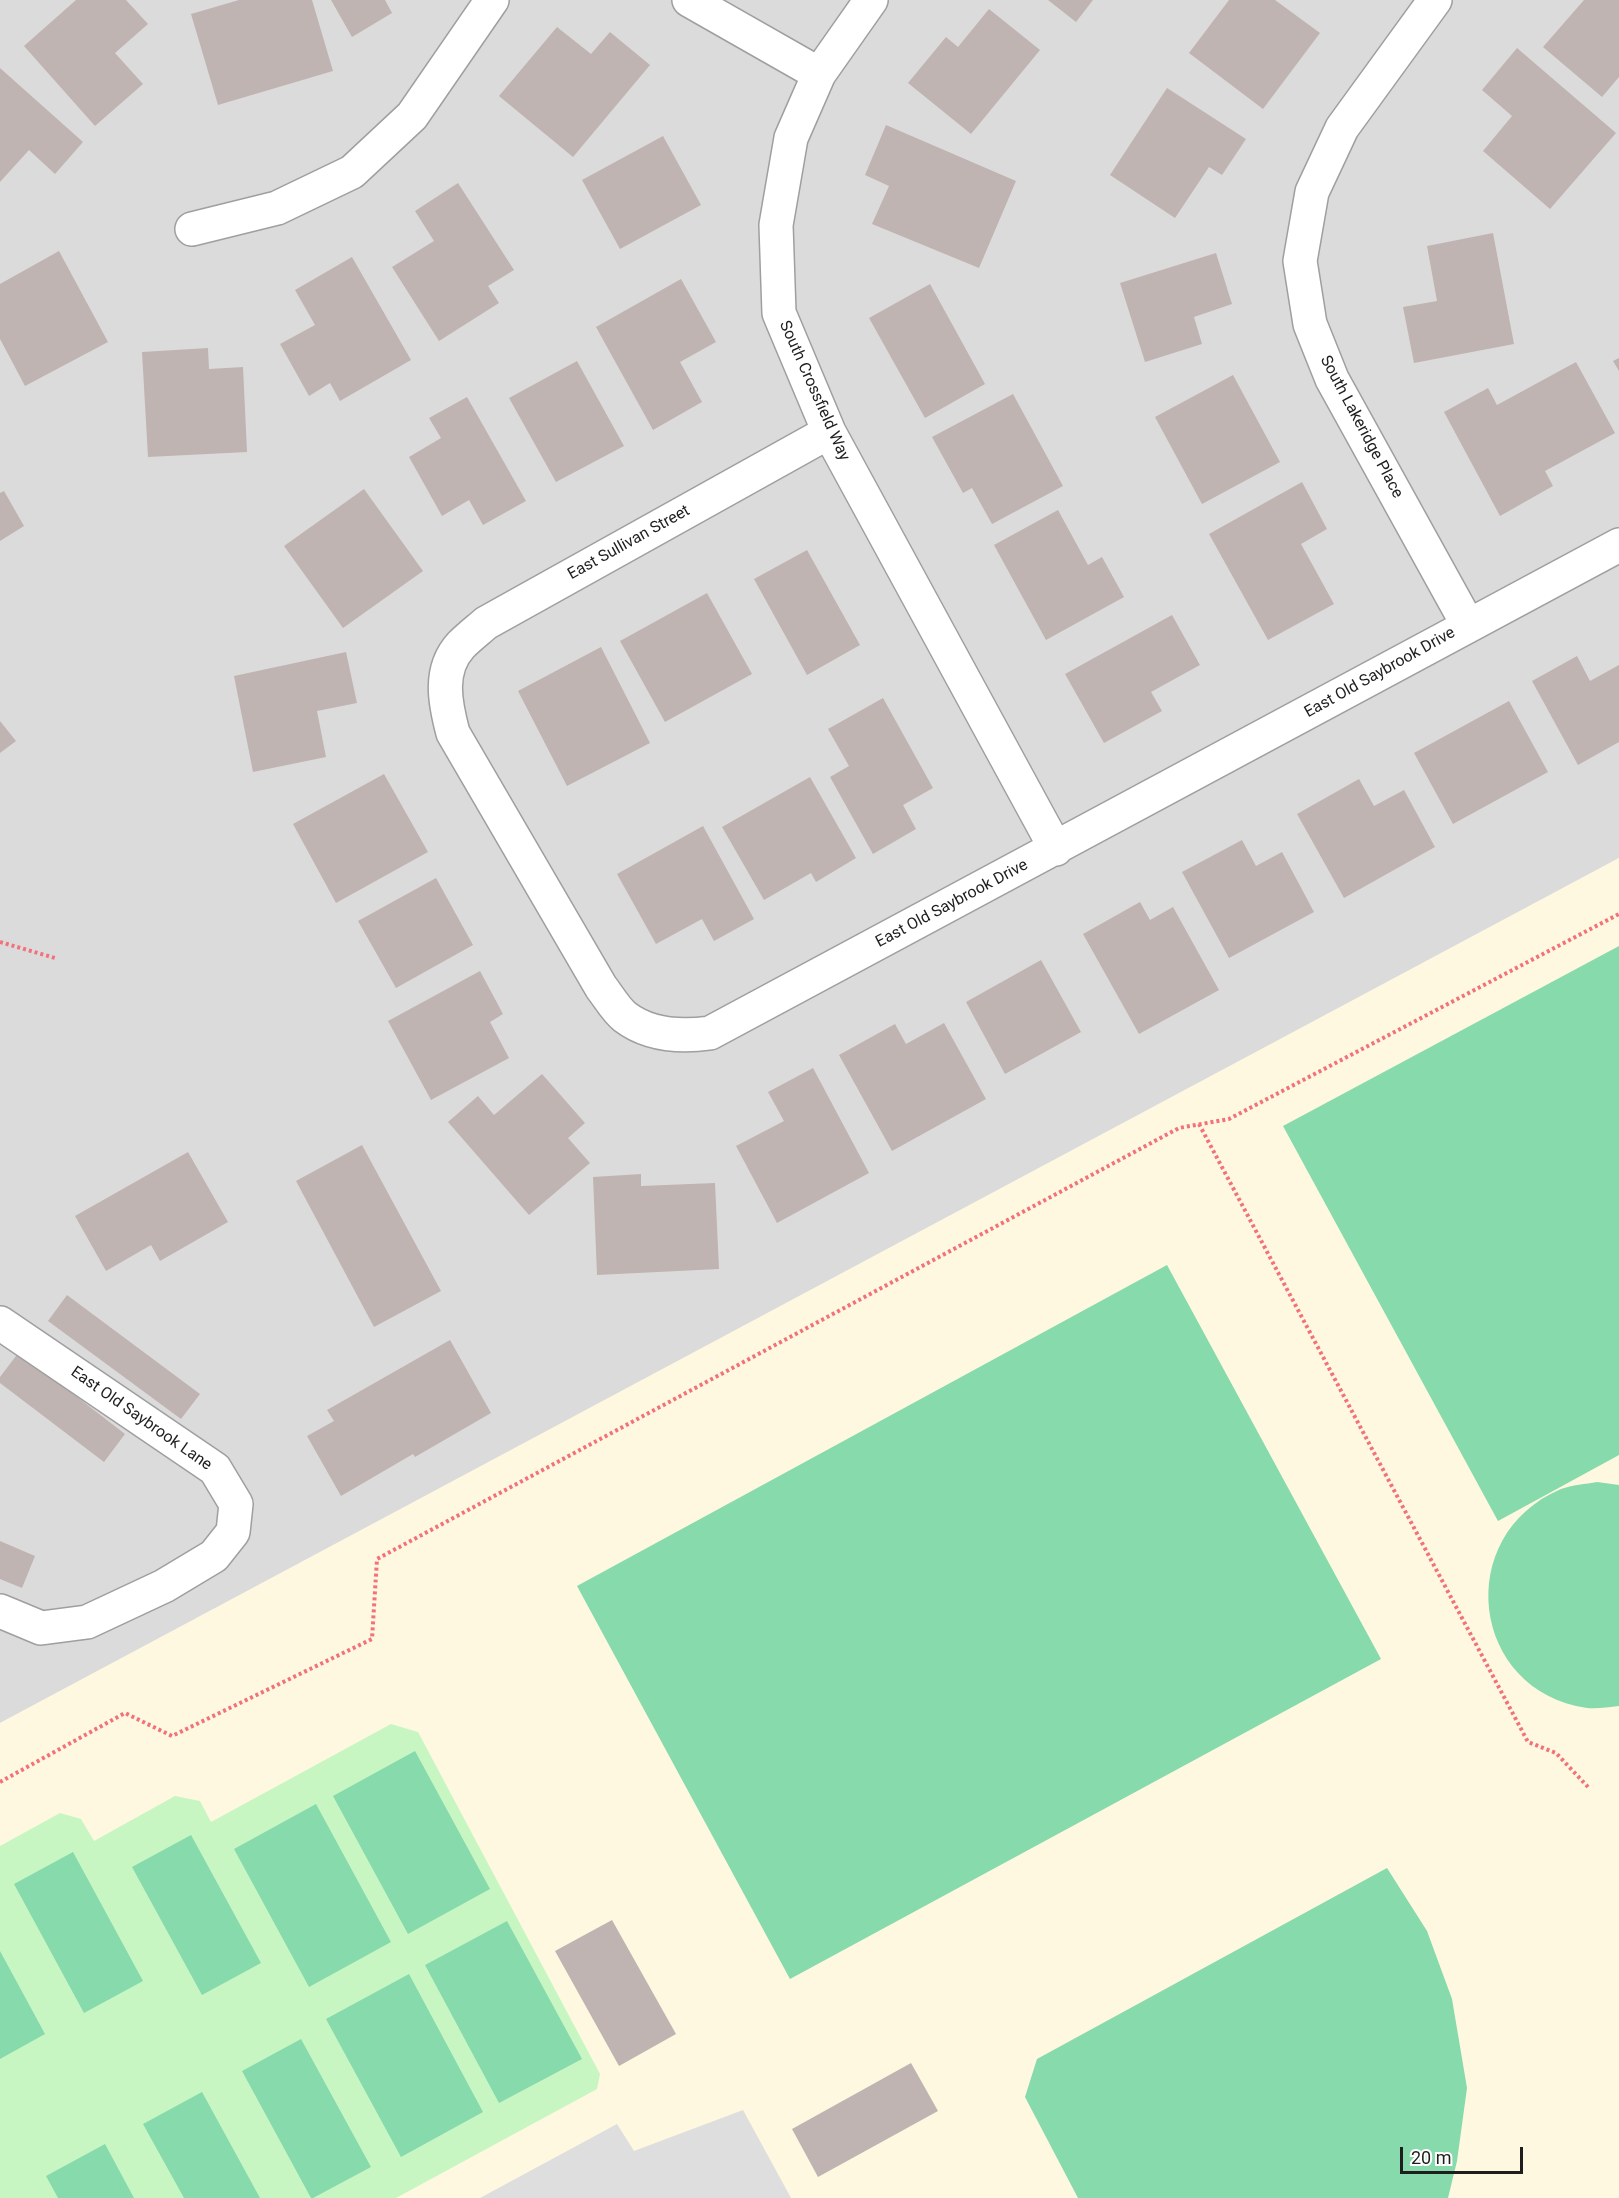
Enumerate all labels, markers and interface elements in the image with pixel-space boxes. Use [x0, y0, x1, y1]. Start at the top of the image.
street label: South Crossfield Way [774, 318, 854, 464]
street label: South Lakeridge Place [1315, 353, 1407, 501]
street label: East Sullivan Street [565, 501, 693, 585]
street label: East Old Saybrook Drive [1301, 624, 1459, 722]
street label: East Old Saybrook Drive [873, 856, 1031, 952]
street label: East Old Saybrook Lane [67, 1363, 215, 1475]
scale bar [1403, 2135, 1526, 2173]
text: 20 m [1411, 2147, 1451, 2168]

